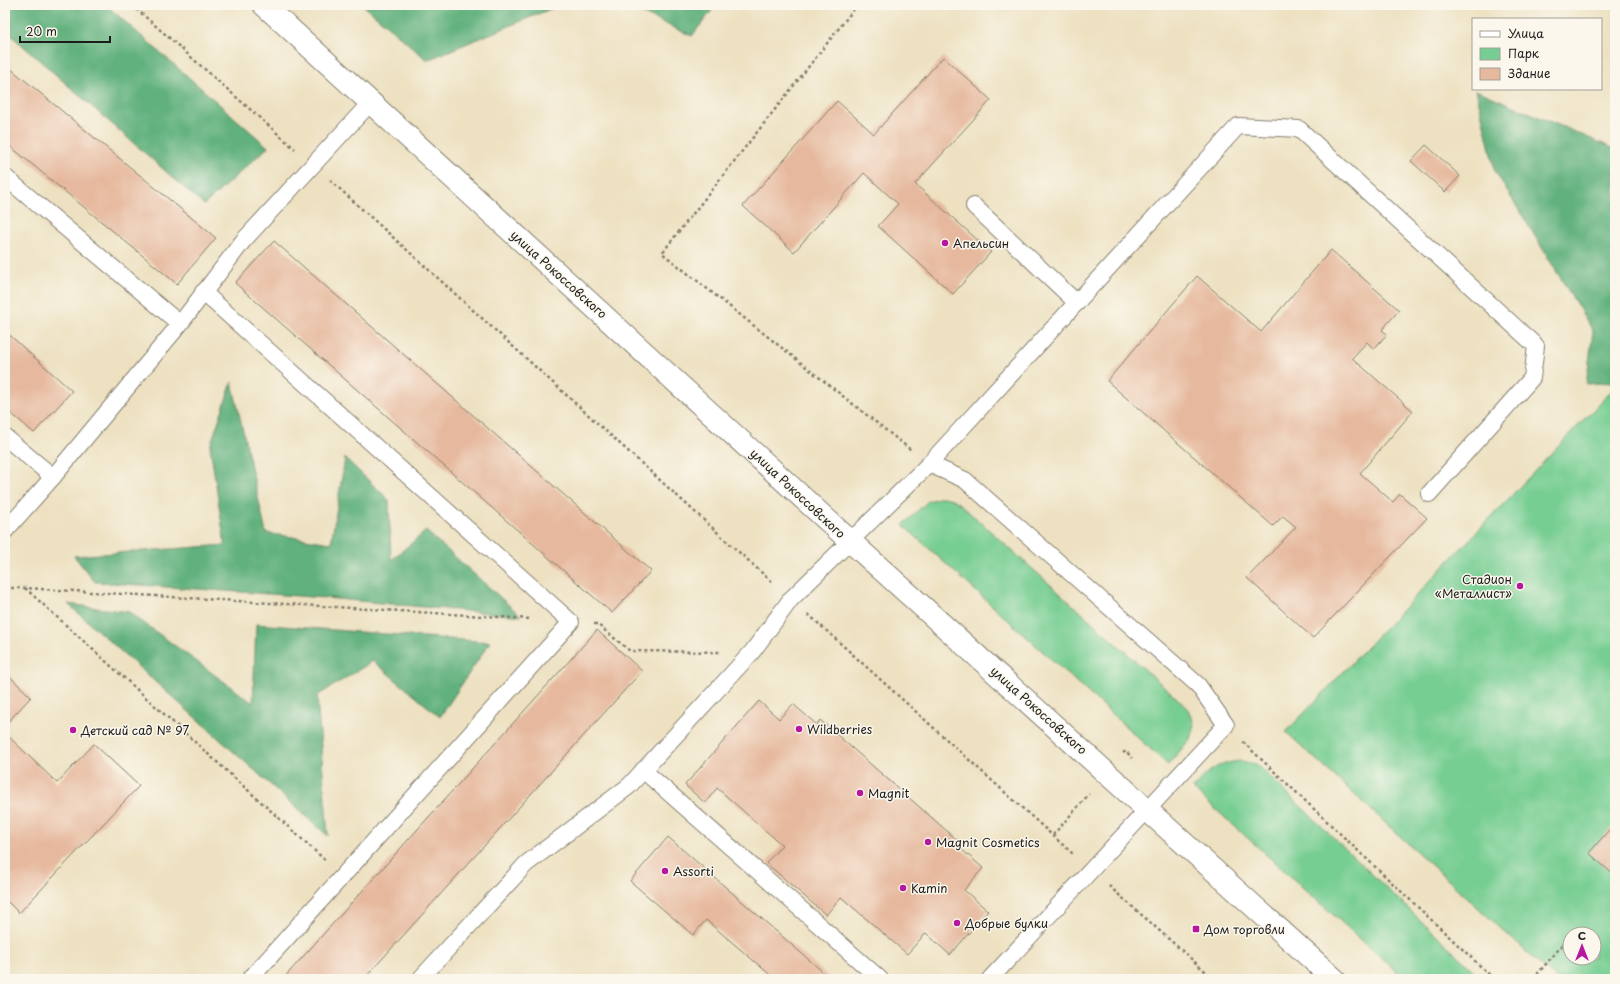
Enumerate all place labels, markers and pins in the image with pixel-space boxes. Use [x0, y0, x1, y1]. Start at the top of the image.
place label: Апельсин [953, 234, 1009, 252]
marker: Апельсин [940, 238, 950, 248]
place label: Стадион «Металлист» [1435, 570, 1512, 602]
marker: Стадион «Металлист» [1515, 581, 1525, 591]
place label: Wildberries [807, 720, 873, 738]
place label: Детский сад № 97 [80, 721, 190, 739]
marker: Wildberries [794, 724, 804, 734]
marker: Детский сад № 97 [68, 725, 78, 735]
place label: Magnit [868, 784, 910, 802]
marker: Magnit [855, 788, 865, 798]
place label: Magnit Cosmetics [936, 833, 1040, 851]
marker: Magnit Cosmetics [923, 837, 933, 847]
place label: Assorti [673, 862, 714, 880]
marker: Assorti [660, 866, 670, 876]
place label: Kamin [911, 879, 948, 897]
marker: Kamin [898, 883, 908, 893]
place label: Добрые булки [964, 914, 1048, 932]
marker: Добрые булки [952, 918, 962, 928]
place label: Дом торговли [1203, 920, 1285, 938]
marker: Дом торговли [1191, 924, 1201, 934]

